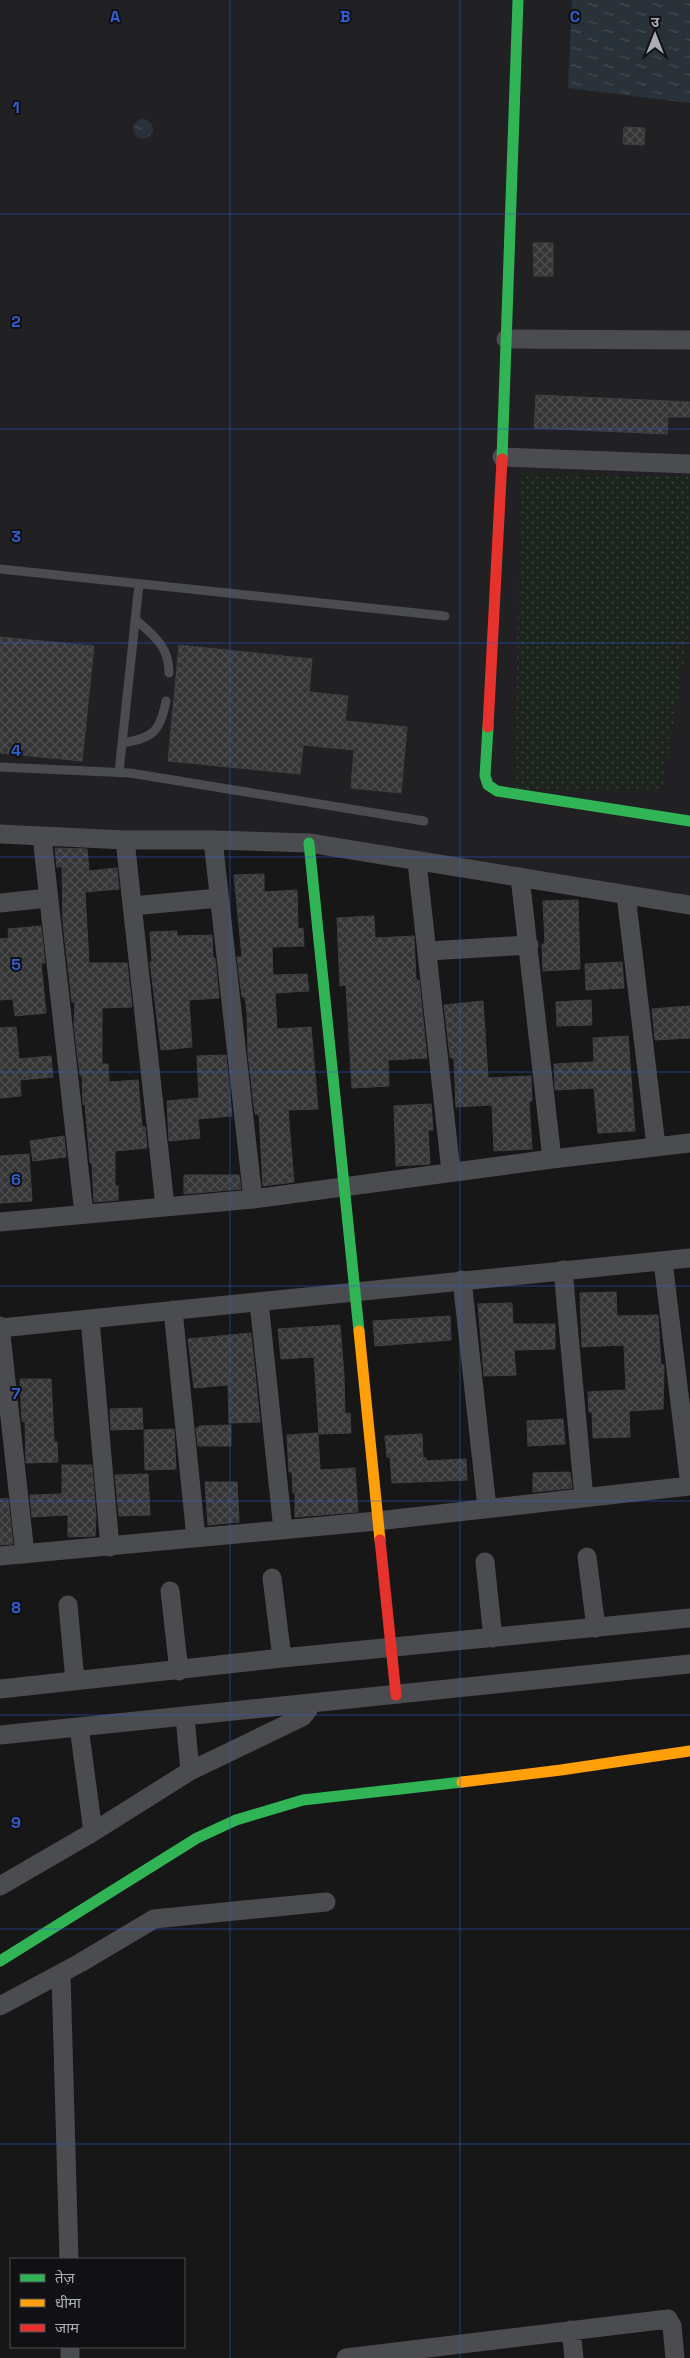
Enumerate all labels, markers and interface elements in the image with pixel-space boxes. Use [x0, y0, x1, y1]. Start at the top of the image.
text: A [110, 6, 120, 27]
text: B [340, 6, 350, 27]
text: C [570, 6, 580, 27]
north arrow [630, 10, 680, 60]
text: उ [651, 13, 660, 31]
text: 1 [12, 97, 20, 118]
text: 2 [11, 311, 21, 332]
text: 3 [11, 526, 21, 547]
text: 4 [11, 740, 21, 761]
text: 5 [11, 954, 21, 975]
text: 6 [11, 1169, 21, 1190]
text: 7 [12, 1383, 21, 1404]
text: 8 [11, 1597, 21, 1618]
text: 9 [11, 1812, 21, 1833]
legend [10, 2258, 185, 2348]
text: तेज़ [55, 2268, 76, 2287]
text: धीमा [55, 2293, 82, 2312]
text: जाम [55, 2318, 80, 2337]

